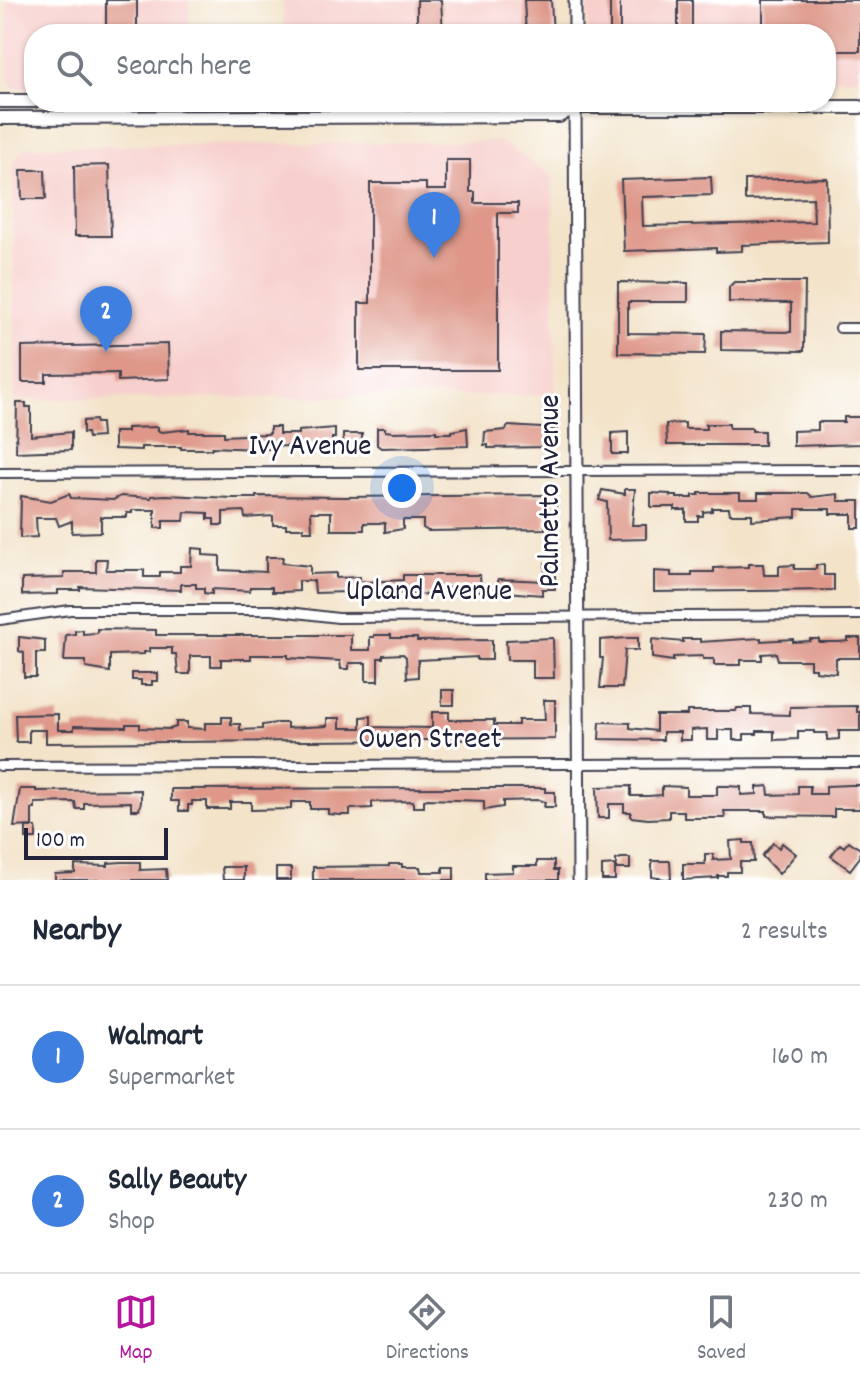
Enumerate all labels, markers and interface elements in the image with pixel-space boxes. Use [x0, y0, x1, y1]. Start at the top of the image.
search box [24, 24, 836, 112]
icon: search [52, 46, 96, 90]
text: Search here [116, 47, 252, 90]
pin: 1 [408, 192, 460, 258]
pin: 2 [80, 286, 132, 352]
street label: Palmetto Avenue [531, 394, 574, 588]
street label: Ivy Avenue [249, 427, 371, 470]
your location [382, 468, 422, 508]
street label: Upland Avenue [346, 572, 512, 615]
street label: Owen Street [358, 720, 502, 763]
scale bar [24, 824, 168, 860]
text: 100 m [36, 826, 85, 857]
text: Nearby [32, 908, 121, 957]
text: 2 results [741, 914, 828, 951]
text: Walmart [108, 1017, 203, 1060]
text: 1 [55, 1039, 61, 1076]
text: 160 m [772, 1039, 828, 1076]
text: Supermarket [108, 1060, 235, 1097]
text: Sally Beauty [108, 1161, 246, 1204]
text: 2 [52, 1183, 64, 1220]
text: 230 m [767, 1183, 828, 1220]
text: Shop [108, 1204, 155, 1241]
tab: Map [114, 1290, 158, 1369]
tab: Directions [386, 1290, 469, 1369]
tab: Saved [697, 1290, 746, 1369]

